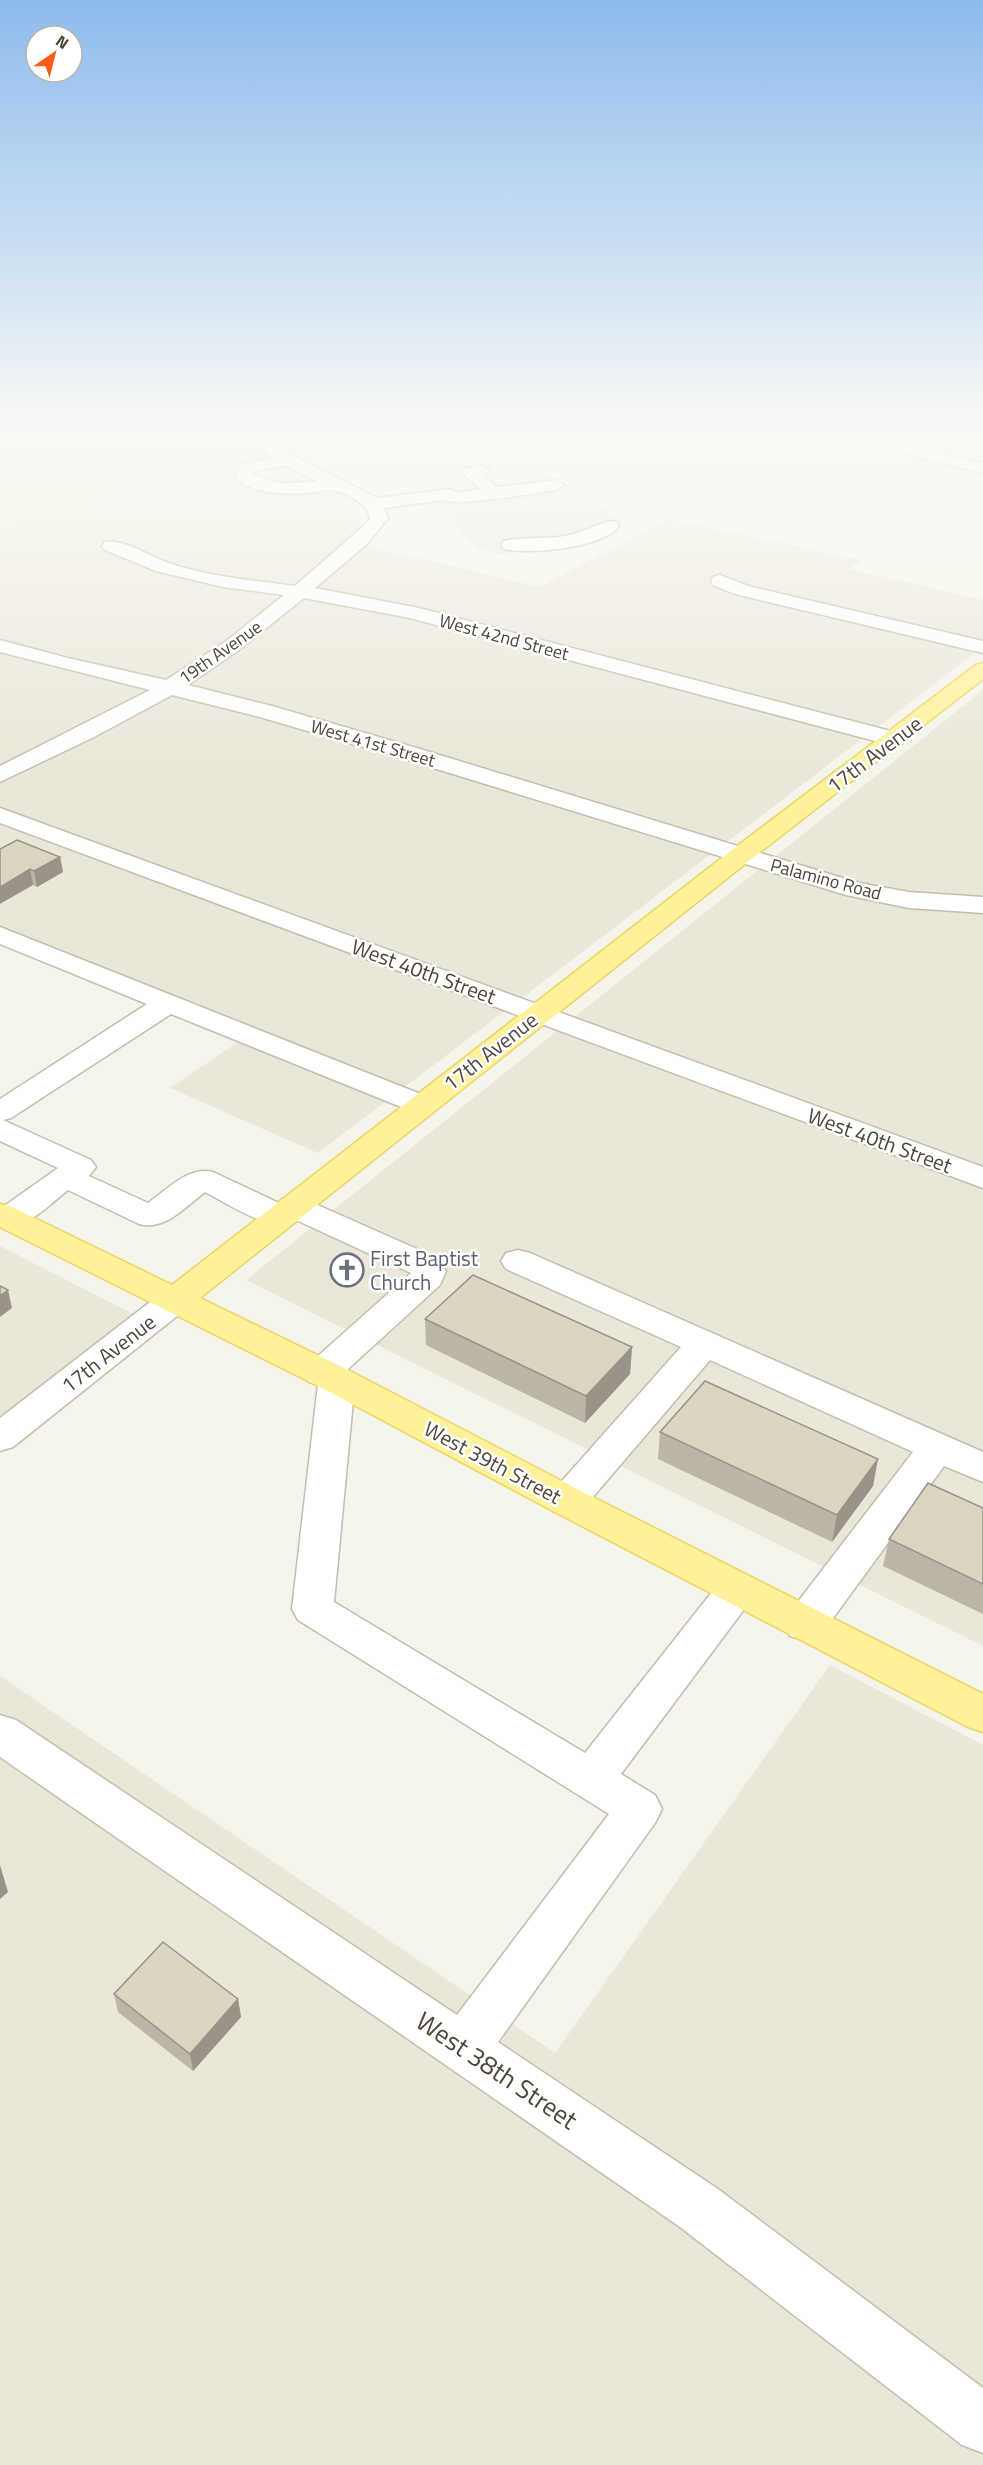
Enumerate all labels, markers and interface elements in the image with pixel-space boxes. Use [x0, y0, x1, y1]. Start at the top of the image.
north arrow [24, 24, 84, 84]
text: N [51, 29, 74, 55]
street label: West 42nd Street [436, 607, 572, 667]
street label: 19th Avenue [173, 613, 267, 691]
street label: 17th Avenue [819, 707, 929, 801]
street label: West 41st Street [307, 712, 439, 774]
street label: Palamino Road [768, 851, 884, 907]
street label: West 40th Street [347, 930, 501, 1012]
street label: 17th Avenue [436, 1004, 544, 1098]
street label: West 40th Street [803, 1099, 957, 1181]
place label: First Baptist Church [370, 1242, 479, 1298]
church icon: First Baptist Church [329, 1252, 365, 1288]
street label: 17th Avenue [54, 1306, 162, 1400]
street label: West 39th Street [419, 1412, 568, 1512]
street label: West 38th Street [408, 2001, 586, 2139]

